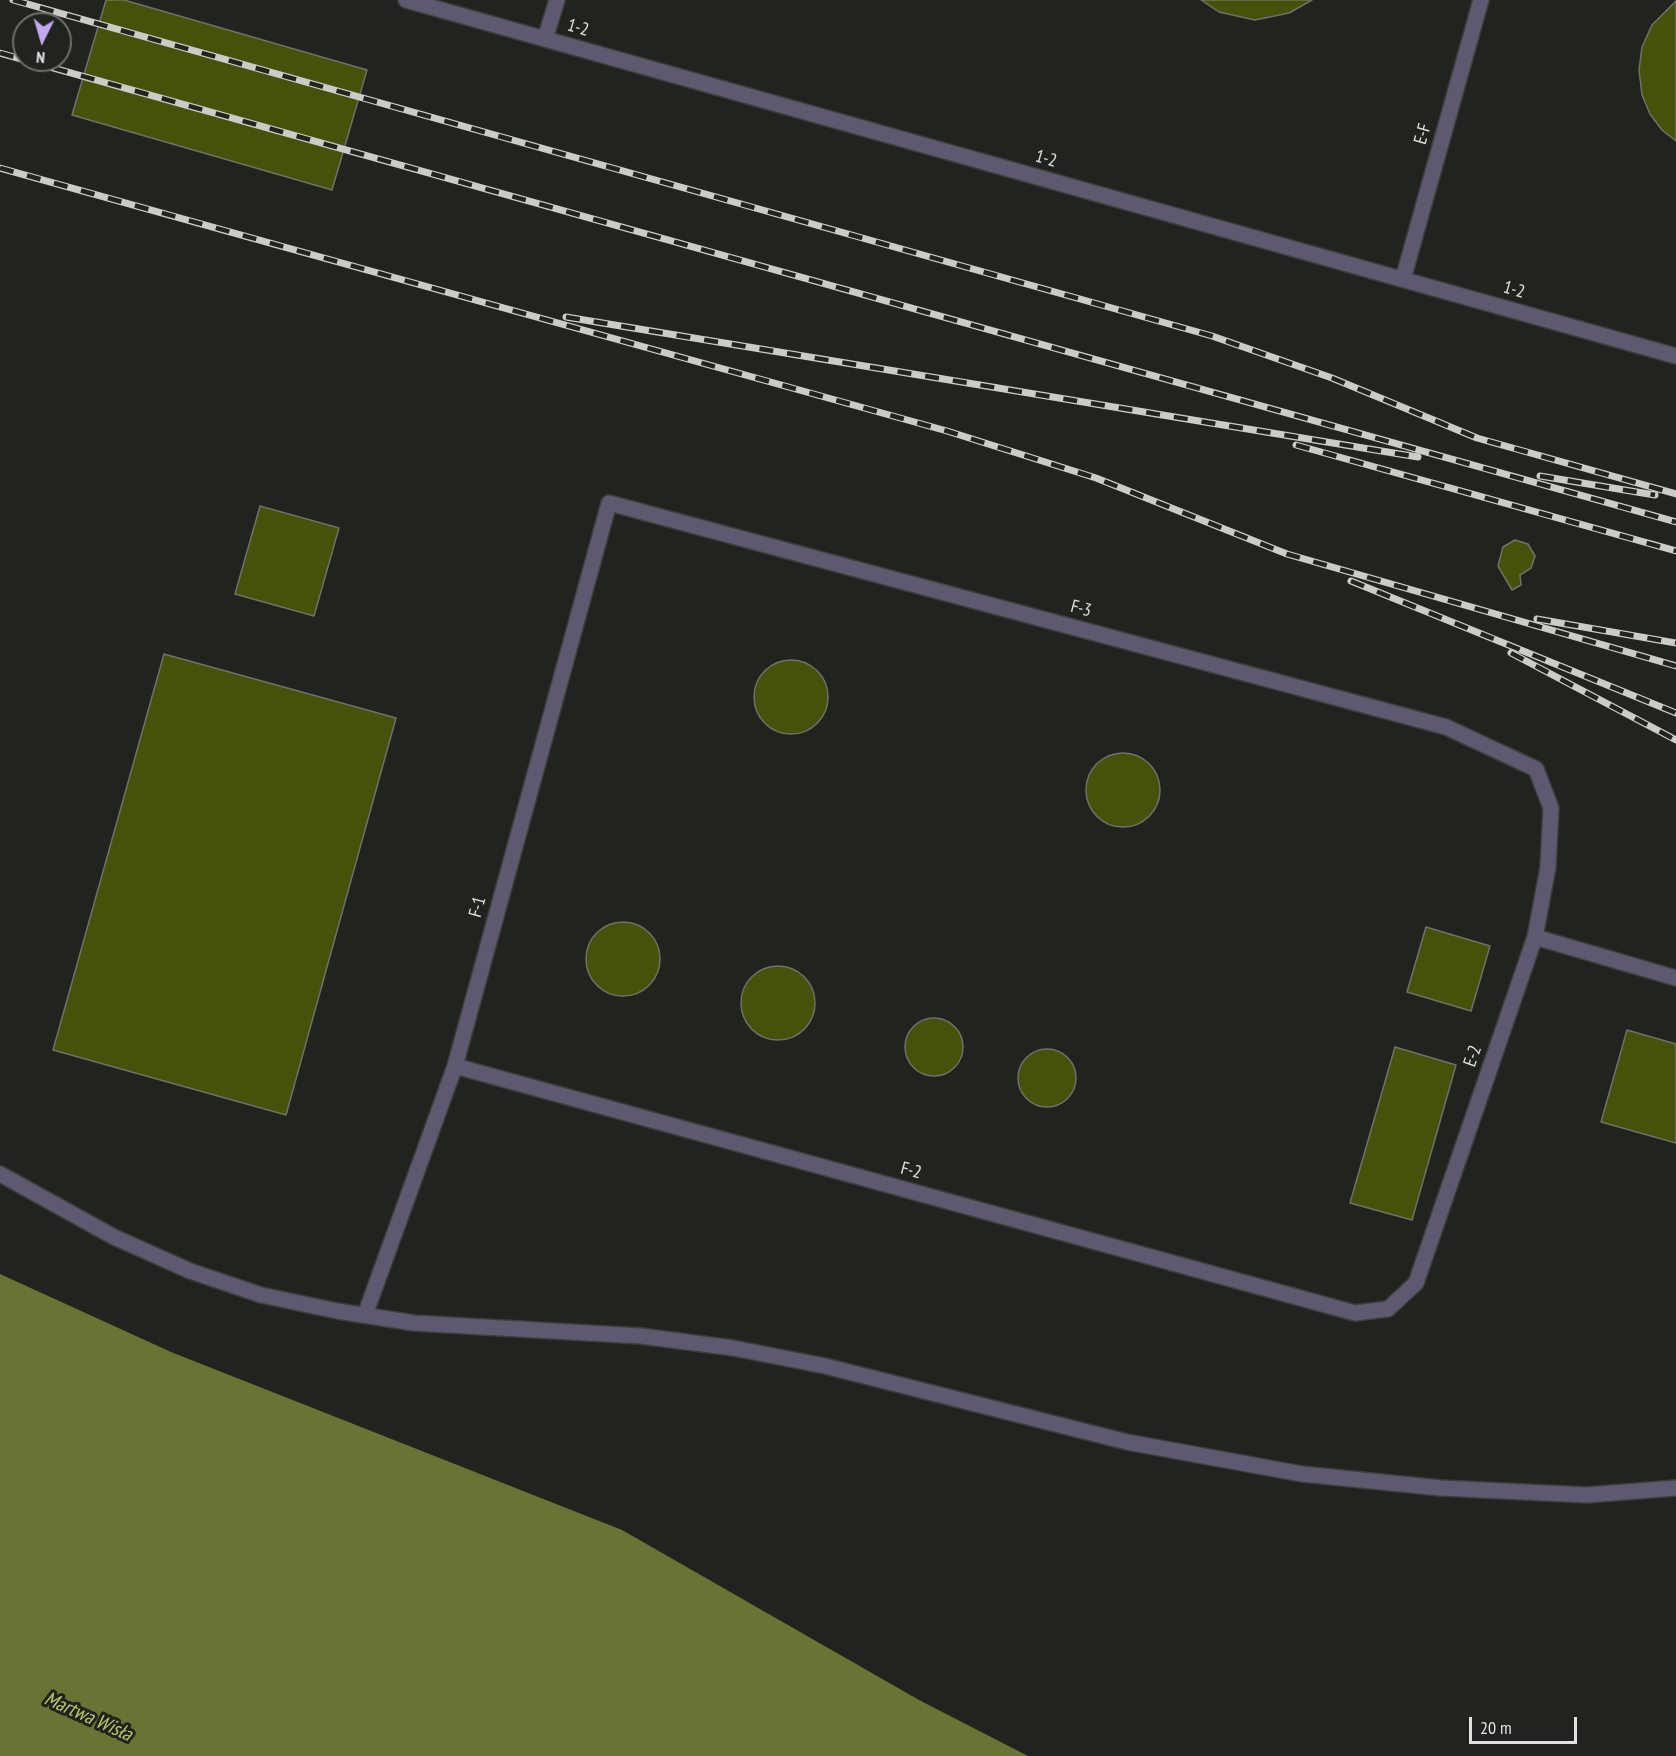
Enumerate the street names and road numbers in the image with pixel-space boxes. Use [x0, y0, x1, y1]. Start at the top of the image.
street label: 1-2 [565, 15, 591, 41]
street label: E-F [1410, 121, 1436, 147]
street label: 1-2 [1033, 146, 1059, 172]
street label: 1-2 [1501, 277, 1527, 303]
street label: F-3 [1068, 596, 1094, 622]
street label: F-1 [465, 894, 491, 920]
street label: E-2 [1459, 1043, 1487, 1069]
street label: F-2 [898, 1158, 924, 1184]

